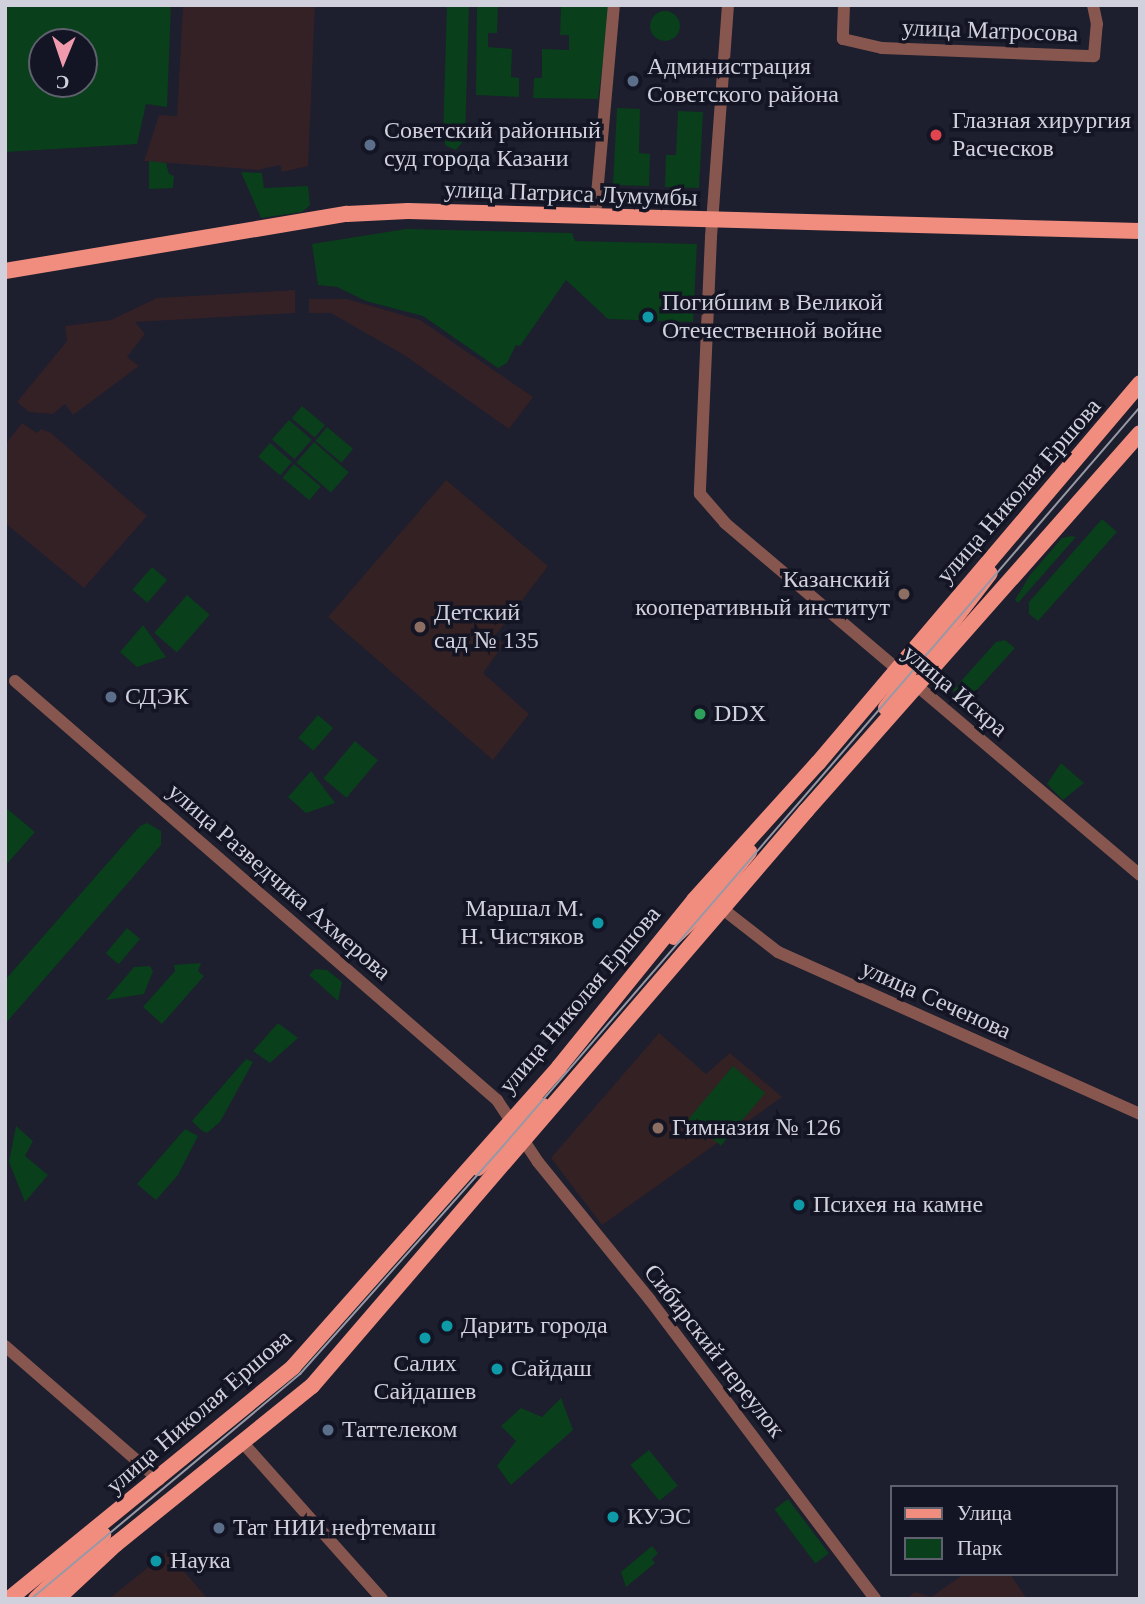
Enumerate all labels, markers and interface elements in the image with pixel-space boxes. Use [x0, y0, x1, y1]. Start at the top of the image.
street label: улица Матросова [901, 14, 1079, 48]
north arrow [28, 28, 98, 98]
place label: Администрация Советского района [647, 53, 839, 109]
text: С [55, 72, 70, 93]
marker: Администрация Советского района [625, 73, 641, 89]
place label: Глазная хирургия Расческов [952, 107, 1131, 163]
place label: Советский районный суд города Казани [384, 117, 601, 173]
marker: Глазная хирургия Расческов [926, 125, 946, 145]
marker: Советский районный суд города Казани [362, 137, 378, 153]
street label: улица Патриса Лумумбы [444, 175, 698, 213]
place label: Погибшим в Великой Отечественной войне [662, 289, 883, 345]
marker: Погибшим в Великой Отечественной войне [640, 309, 656, 325]
street label: улица Николая Ершова [931, 392, 1107, 590]
place label: Казанский кооперативный институт [635, 566, 890, 622]
marker: Казанский кооперативный институт [896, 586, 912, 602]
place label: Детский сад № 135 [434, 599, 539, 655]
marker: Детский сад № 135 [412, 619, 428, 635]
street label: улица Искра [897, 639, 1013, 743]
place label: СДЭК [125, 683, 189, 711]
marker: СДЭК [103, 689, 119, 705]
place label: DDX [714, 700, 766, 728]
marker: DDX [692, 706, 708, 722]
street label: улица Разведчика Ахмерова [162, 777, 396, 987]
place label: Маршал М. Н. Чистяков [461, 895, 584, 951]
street label: улица Николая Ершова [493, 900, 667, 1100]
marker: Маршал М. Н. Чистяков [590, 915, 606, 931]
street label: улица Сеченова [857, 954, 1015, 1046]
place label: Гимназия № 126 [672, 1114, 841, 1142]
marker: Гимназия № 126 [650, 1120, 666, 1136]
place label: Психея на камне [813, 1191, 983, 1219]
marker: Психея на камне [791, 1197, 807, 1213]
street label: Сибирский переулок [637, 1259, 791, 1443]
place label: Дарить города [461, 1312, 608, 1340]
marker: Дарить города [439, 1318, 455, 1334]
street label: улица Николая Ершова [100, 1324, 298, 1500]
marker: Салих Сайдашев [417, 1330, 433, 1346]
place label: Салих Сайдашев [374, 1350, 476, 1406]
place label: Сайдаш [511, 1355, 592, 1383]
marker: Сайдаш [489, 1361, 505, 1377]
place label: Таттелеком [342, 1416, 458, 1444]
marker: Таттелеком [320, 1422, 336, 1438]
legend [890, 1485, 1117, 1576]
text: Улица [957, 1501, 1012, 1525]
place label: КУЭС [627, 1503, 691, 1531]
marker: КУЭС [605, 1509, 621, 1525]
place label: Тат НИИ нефтемаш [233, 1514, 436, 1542]
marker: Тат НИИ нефтемаш [211, 1520, 227, 1536]
text: Парк [957, 1536, 1002, 1560]
place label: Наука [170, 1547, 231, 1575]
marker: Наука [148, 1553, 164, 1569]

